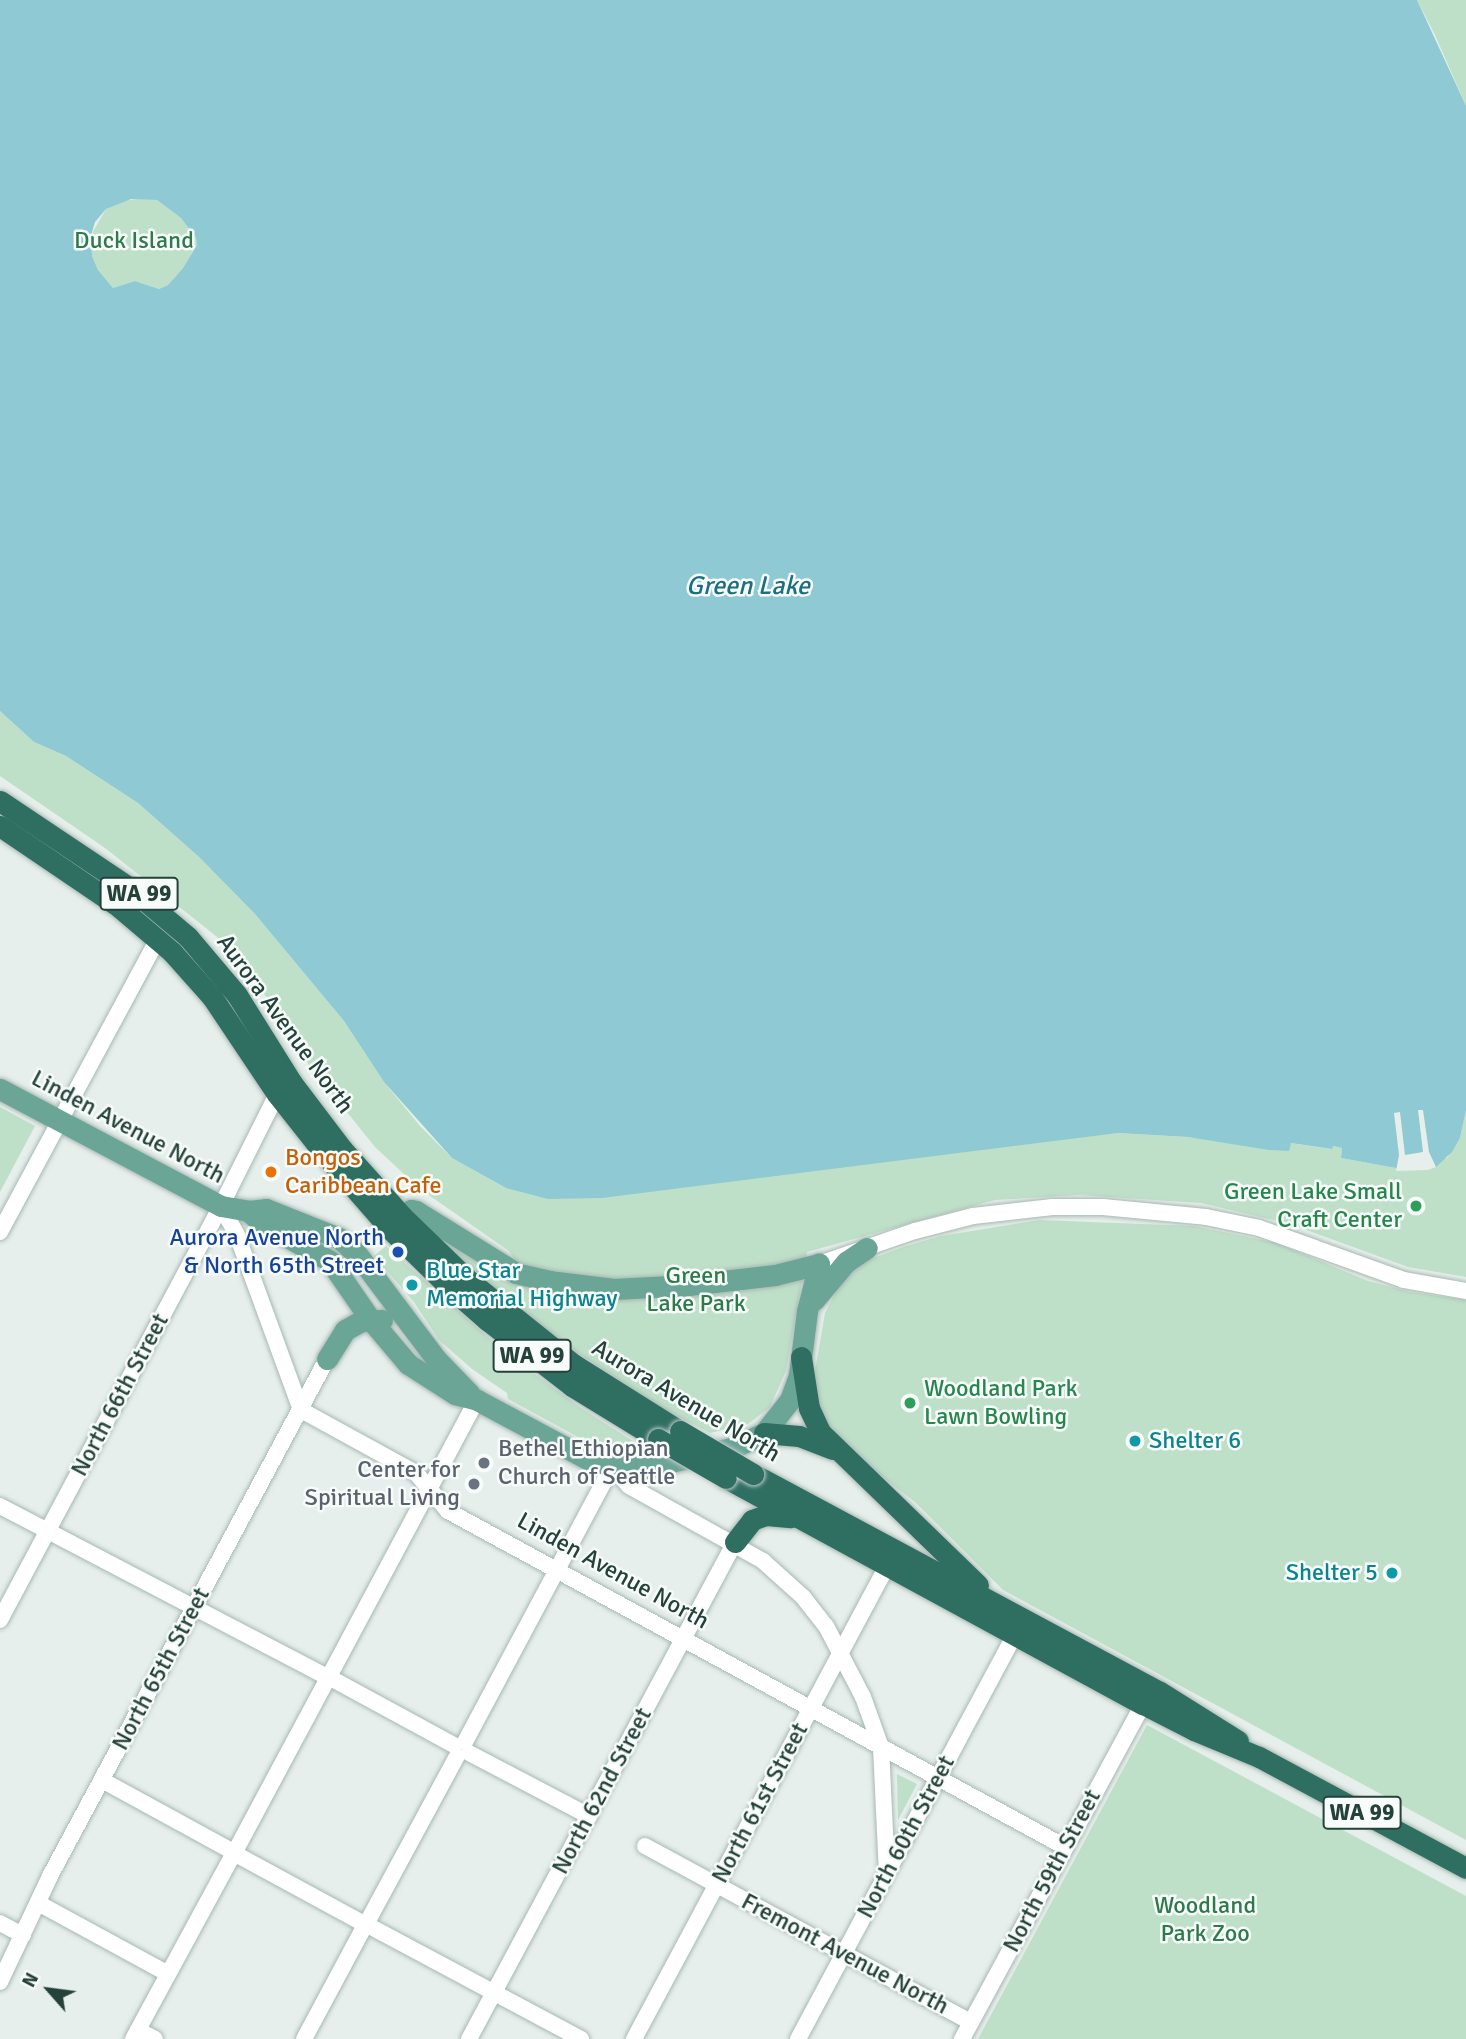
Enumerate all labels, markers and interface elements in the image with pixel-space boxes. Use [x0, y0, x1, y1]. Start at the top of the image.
park label: Duck Island [74, 227, 194, 255]
water label: Green Lake [686, 571, 810, 603]
road number: WA 99 [99, 874, 179, 914]
street label: Aurora Avenue North [210, 929, 360, 1119]
street label: Linden Avenue North [26, 1064, 230, 1190]
place label: Bongos Caribbean Cafe [285, 1144, 441, 1200]
marker: Bongos Caribbean Cafe [263, 1164, 279, 1180]
place label: Green Lake Small Craft Center [1224, 1178, 1402, 1234]
marker: Green Lake Small Craft Center [1408, 1198, 1424, 1214]
place label: Aurora Avenue North & North 65th Street [170, 1224, 384, 1280]
marker: Aurora Avenue North & North 65th Street [390, 1244, 406, 1260]
place label: Blue Star Memorial Highway [426, 1257, 617, 1313]
park label: Green Lake Park [646, 1262, 746, 1318]
marker: Blue Star Memorial Highway [404, 1277, 420, 1293]
street label: North 66th Street [65, 1309, 175, 1481]
street label: Aurora Avenue North [587, 1333, 785, 1469]
road number: WA 99 [492, 1336, 572, 1376]
place label: Woodland Park Lawn Bowling [924, 1375, 1078, 1431]
marker: Woodland Park Lawn Bowling [902, 1395, 918, 1411]
place label: Shelter 6 [1149, 1427, 1241, 1455]
marker: Shelter 6 [1127, 1433, 1143, 1449]
place label: Bethel Ethiopian Church of Seattle [498, 1435, 675, 1491]
marker: Bethel Ethiopian Church of Seattle [476, 1455, 492, 1471]
place label: Center for Spiritual Living [305, 1456, 460, 1512]
marker: Center for Spiritual Living [466, 1476, 482, 1492]
street label: Linden Avenue North [512, 1506, 714, 1636]
place label: Shelter 5 [1286, 1559, 1378, 1587]
marker: Shelter 5 [1384, 1565, 1400, 1581]
street label: North 65th Street [106, 1583, 216, 1755]
street label: North 62nd Street [546, 1703, 658, 1879]
street label: North 61st Street [706, 1718, 814, 1888]
street label: North 60th Street [851, 1751, 961, 1923]
street label: North 59th Street [997, 1785, 1107, 1957]
road number: WA 99 [1322, 1794, 1402, 1832]
street label: Fremont Avenue North [736, 1887, 954, 2021]
park label: Woodland Park Zoo [1154, 1892, 1256, 1948]
north arrow [14, 1955, 84, 2025]
text: N [17, 1969, 44, 1992]

